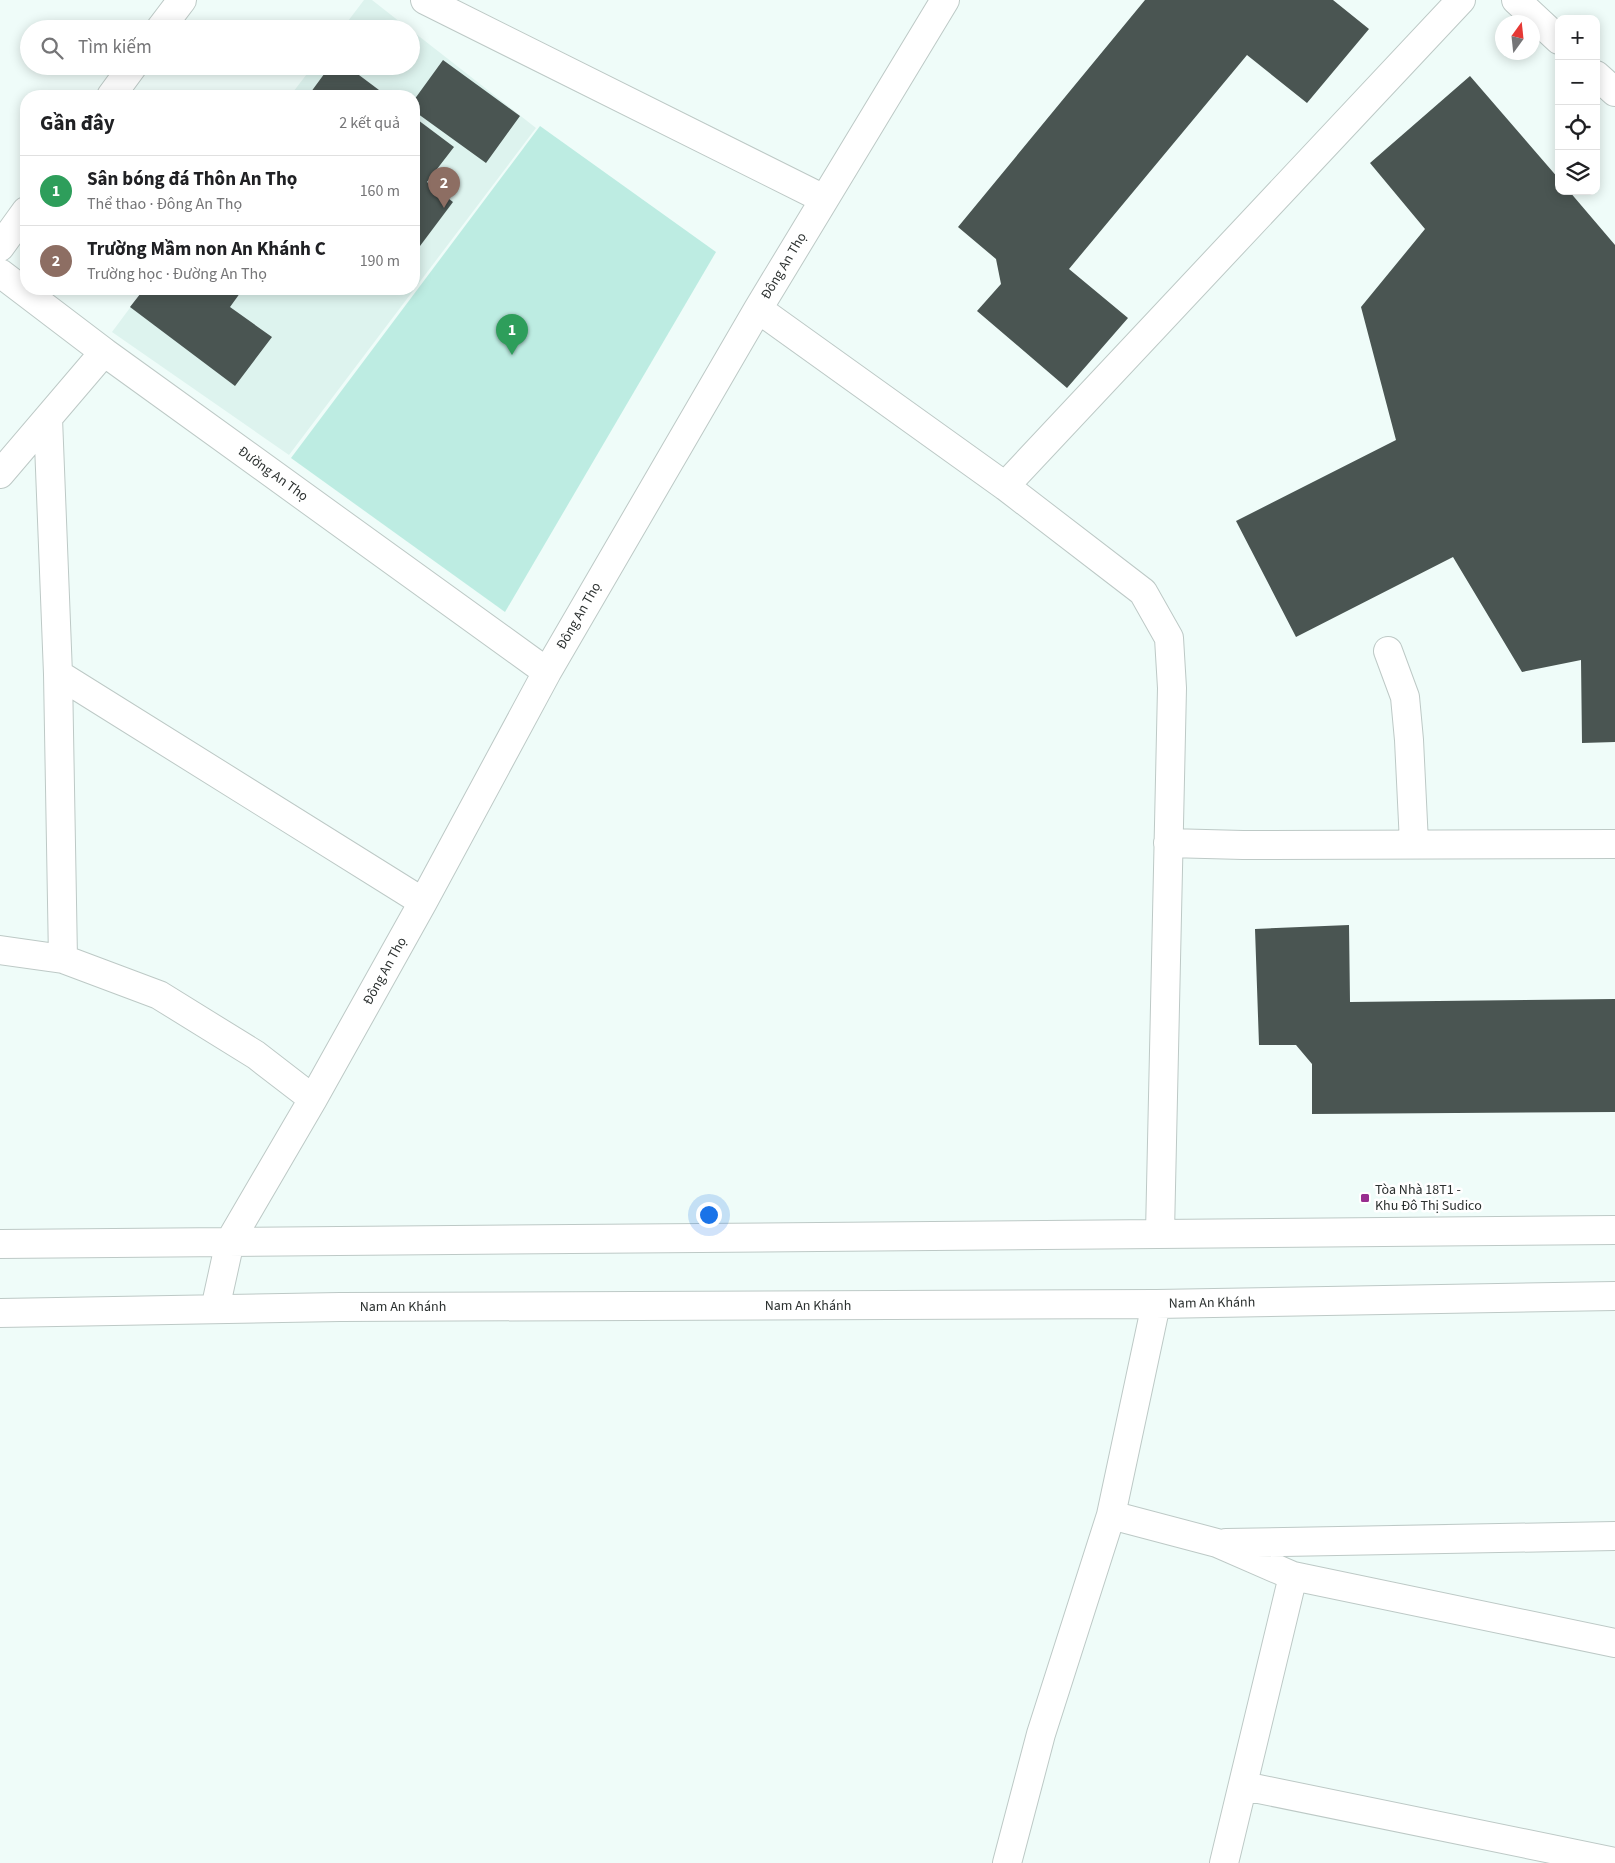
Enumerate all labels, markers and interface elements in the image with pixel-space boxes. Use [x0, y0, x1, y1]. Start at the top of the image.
north arrow [1495, 15, 1540, 60]
map controls [1555, 15, 1600, 195]
button: + [1555, 15, 1600, 60]
search box [20, 20, 420, 75]
icon: search [38, 34, 66, 62]
text: Tìm kiếm [78, 34, 152, 61]
button: − [1555, 60, 1600, 105]
button: locate [1555, 105, 1600, 150]
text: Gần đây [40, 108, 115, 138]
text: 2 kết quả [339, 112, 400, 134]
button: layers [1555, 150, 1600, 195]
text: Sân bóng đá Thôn An Thọ [87, 166, 297, 193]
pin: 2 [428, 167, 460, 208]
text: 1 [52, 180, 60, 202]
text: 160 m [360, 180, 400, 202]
text: Thể thao · Đông An Thọ [87, 193, 242, 215]
street label: Đông An Thọ [756, 229, 812, 303]
text: Trường Mầm non An Khánh C [87, 236, 326, 263]
text: 2 [52, 250, 60, 272]
text: 190 m [360, 250, 400, 272]
text: Trường học · Đường An Thọ [87, 263, 267, 285]
pin: 1 [496, 314, 528, 355]
street label: Đường An Thọ [234, 442, 312, 506]
street label: Đông An Thọ [552, 579, 606, 653]
street label: Đông An Thọ [358, 933, 412, 1009]
place label: Tòa Nhà 18T1 - Khu Đô Thị Sudico [1375, 1180, 1482, 1216]
marker: Tòa Nhà 18T1 - Khu Đô Thị Sudico [1359, 1192, 1371, 1204]
your location [696, 1202, 722, 1228]
street label: Nam An Khánh [1169, 1292, 1255, 1314]
street label: Nam An Khánh [765, 1296, 851, 1316]
street label: Nam An Khánh [360, 1297, 446, 1317]

